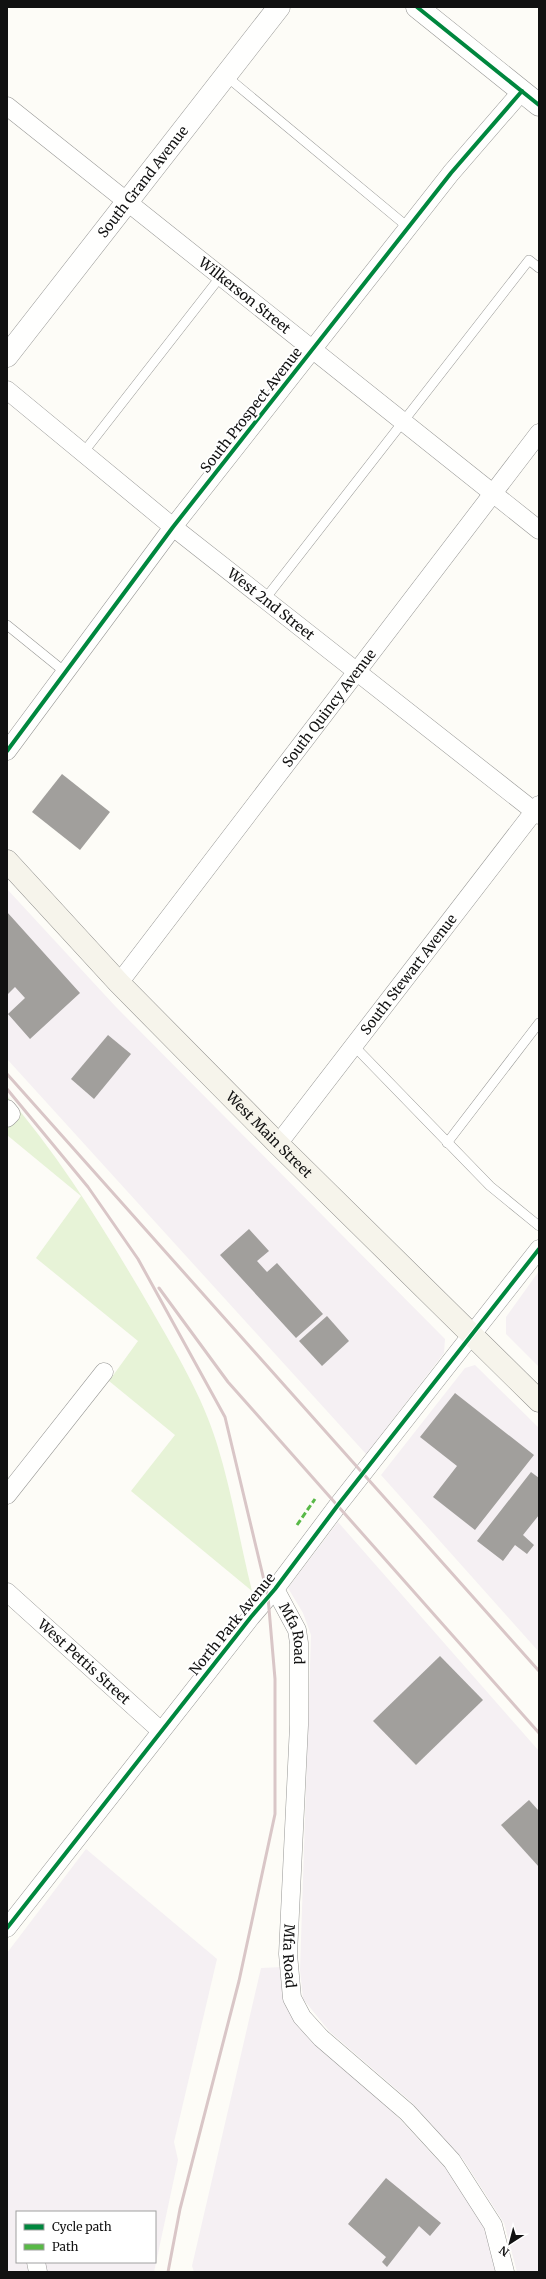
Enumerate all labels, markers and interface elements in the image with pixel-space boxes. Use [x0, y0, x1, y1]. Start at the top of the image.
street label: South Grand Avenue [94, 122, 192, 241]
street label: Wilkerson Street [194, 253, 295, 338]
street label: South Prospect Avenue [196, 344, 306, 476]
street label: West 2nd Street [223, 564, 319, 644]
street label: South Quincy Avenue [278, 645, 380, 771]
street label: South Stewart Avenue [356, 910, 461, 1038]
street label: West Main Street [221, 1087, 317, 1182]
street label: North Park Avenue [185, 1569, 279, 1679]
street label: Mfa Road [275, 1600, 308, 1665]
street label: West Pettis Street [33, 1615, 135, 1708]
street label: Mfa Road [279, 1924, 300, 1989]
legend [16, 2211, 156, 2263]
text: Cycle path [52, 2219, 112, 2234]
north arrow [490, 2223, 530, 2263]
text: Path [52, 2239, 78, 2254]
text: N [496, 2243, 512, 2259]

